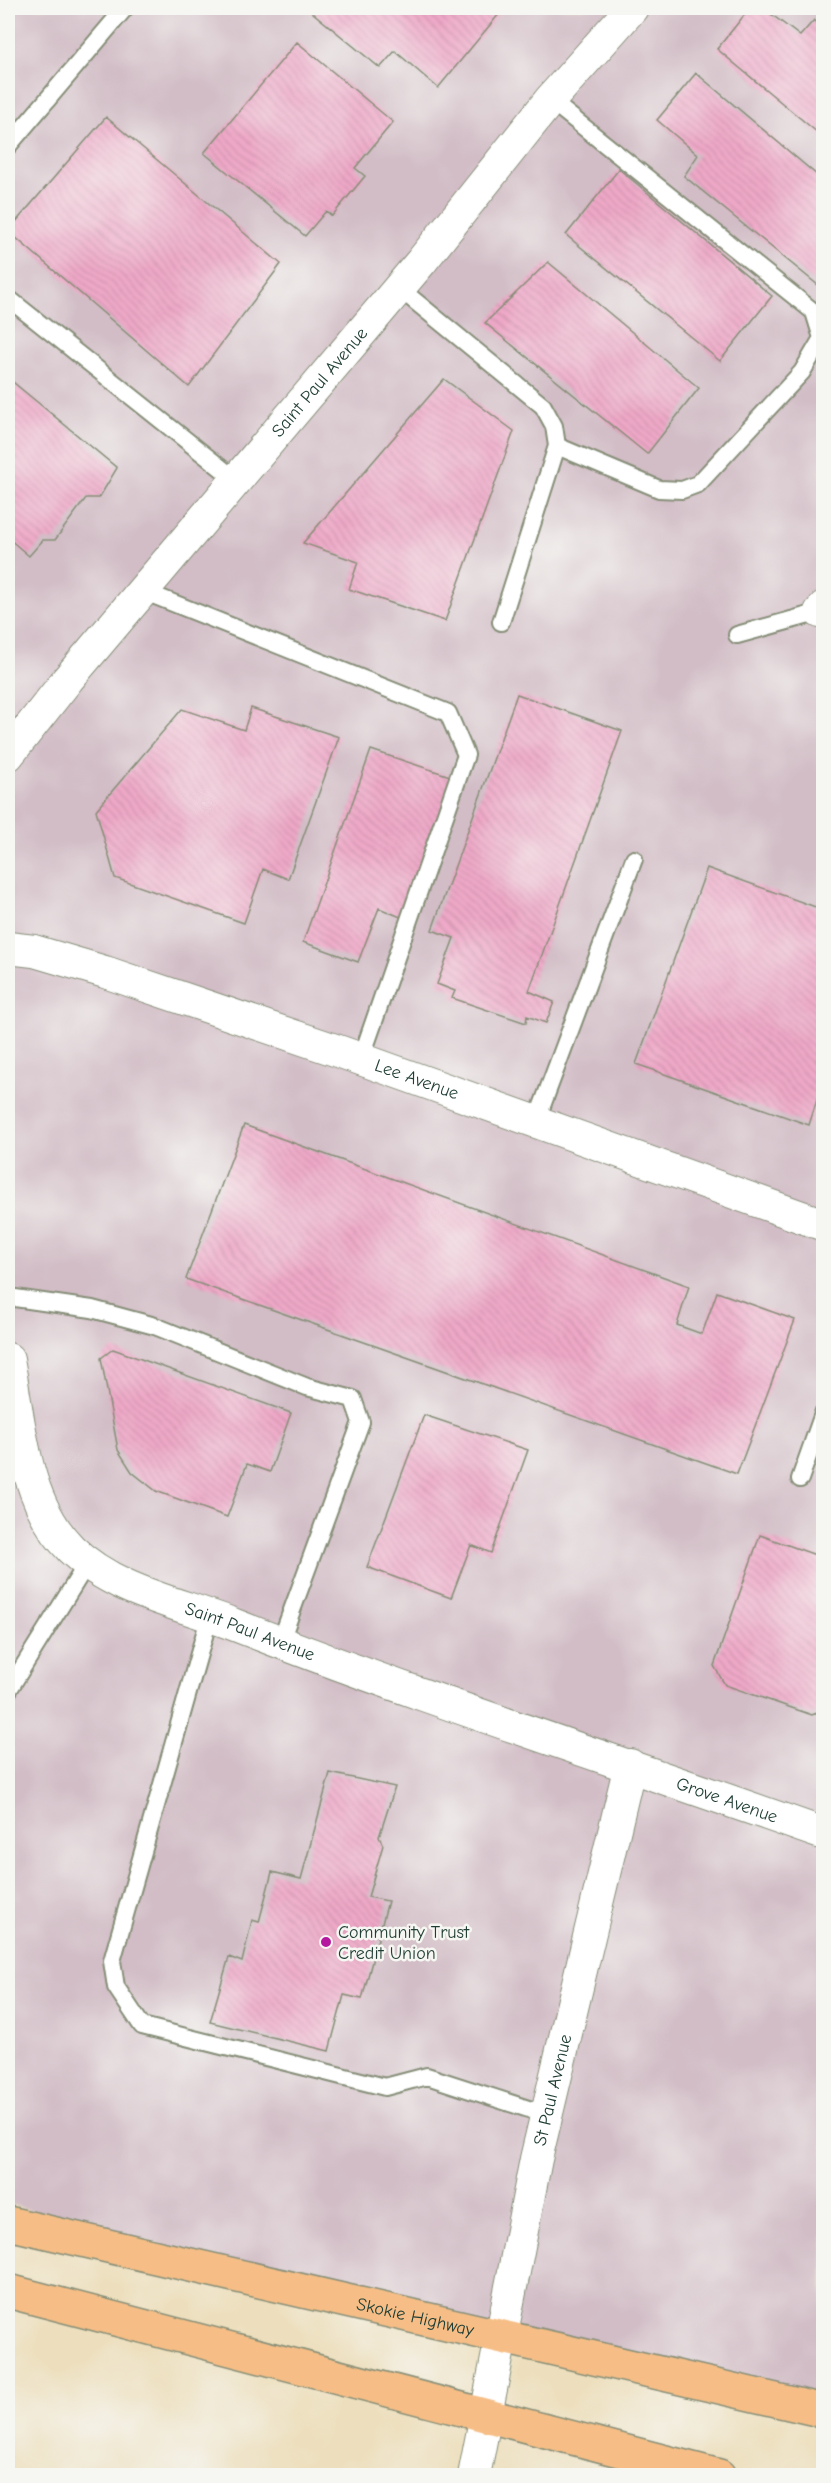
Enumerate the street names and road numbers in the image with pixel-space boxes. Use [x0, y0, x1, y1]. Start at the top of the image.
street label: Saint Paul Avenue [268, 323, 372, 441]
street label: Lee Avenue [372, 1055, 462, 1104]
street label: Saint Paul Avenue [182, 1598, 318, 1666]
street label: Grove Avenue [673, 1773, 780, 1828]
street label: St Paul Avenue [530, 2032, 576, 2148]
street label: Skokie Highway [354, 2294, 477, 2341]

